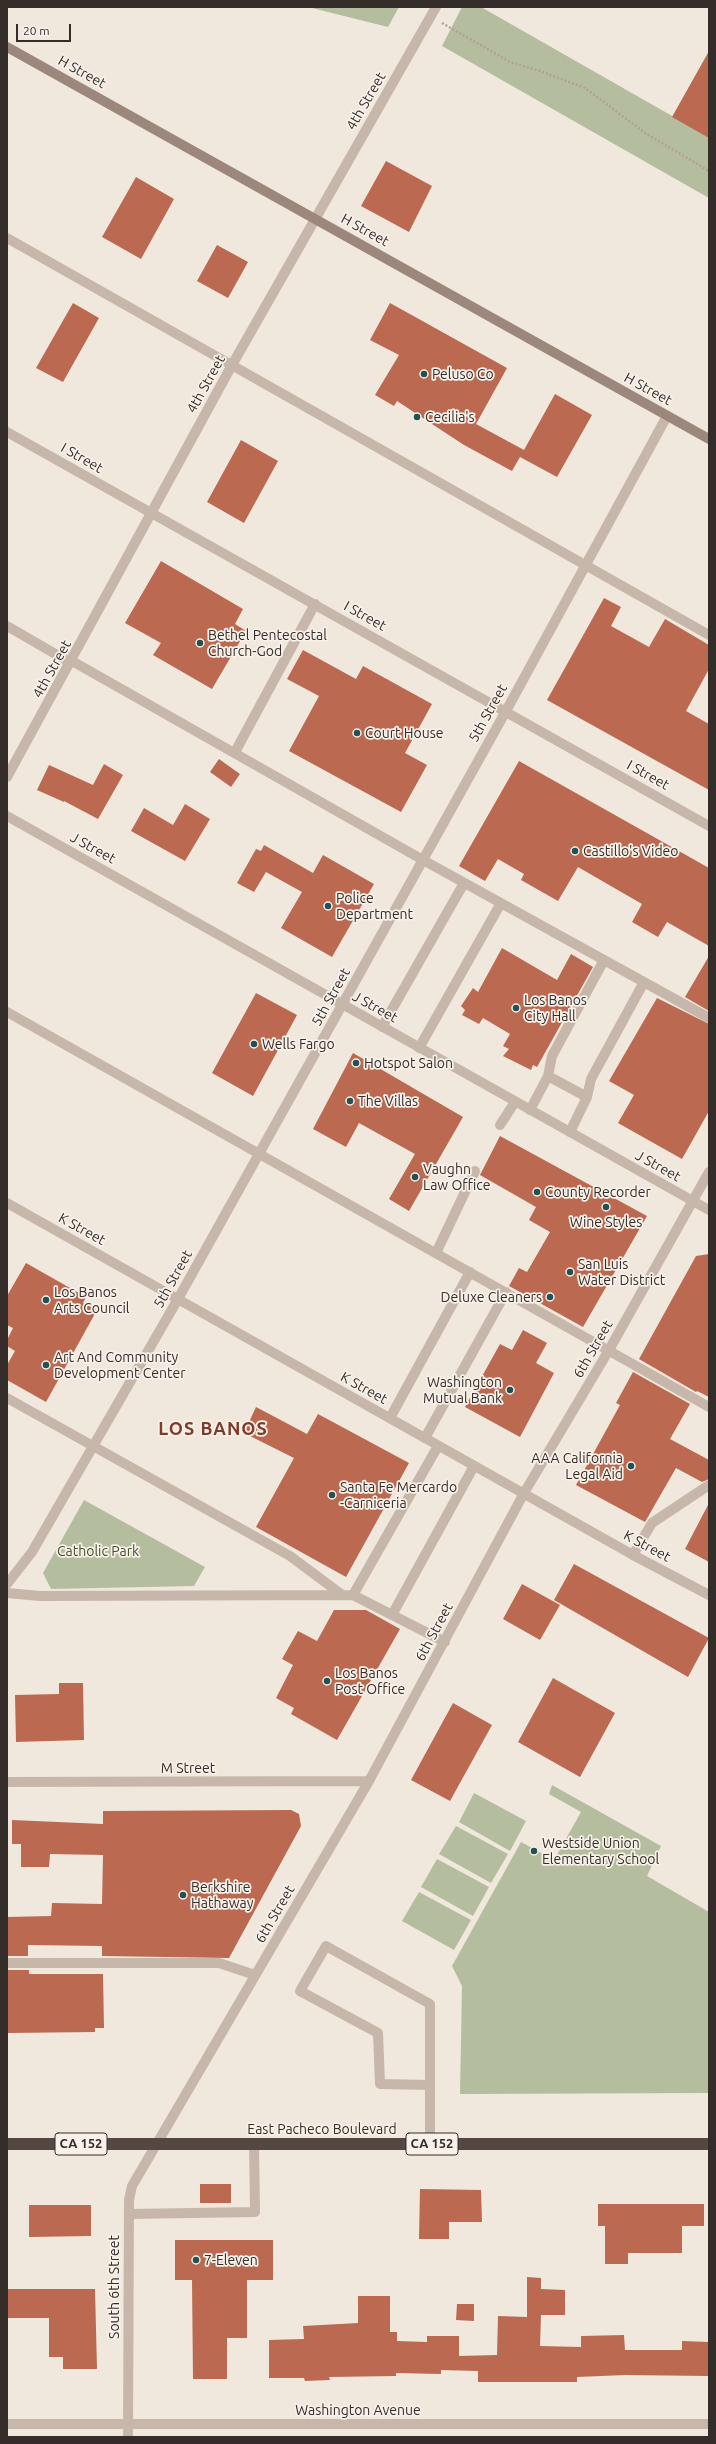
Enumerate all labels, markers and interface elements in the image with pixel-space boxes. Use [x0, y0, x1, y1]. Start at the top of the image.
scale bar [18, 16, 73, 42]
text: 20 m [23, 24, 50, 37]
street label: H Street [55, 52, 109, 92]
street label: 4th Street [343, 69, 389, 133]
street label: H Street [338, 210, 392, 250]
street label: 4th Street [183, 352, 229, 416]
place label: Peluso Co [432, 366, 494, 382]
marker: Peluso Co [419, 369, 429, 379]
street label: H Street [621, 369, 675, 409]
place label: Cecilia's [425, 409, 475, 425]
marker: Cecilia's [412, 412, 422, 422]
street label: I Street [58, 439, 106, 477]
street label: I Street [341, 598, 389, 634]
place label: Bethel Pentecostal Church-God [208, 627, 327, 660]
street label: 4th Street [29, 637, 75, 701]
marker: Bethel Pentecostal Church-God [195, 638, 205, 648]
street label: 5th Street [465, 681, 511, 745]
place label: Court House [365, 725, 444, 741]
marker: Court House [352, 728, 362, 738]
street label: I Street [624, 757, 672, 793]
street label: J Street [67, 829, 119, 867]
place label: Castillo's Video [583, 843, 679, 859]
marker: Castillo's Video [570, 846, 580, 856]
place label: Police Department [336, 890, 413, 922]
marker: Police Department [323, 901, 333, 911]
street label: 5th Street [308, 965, 354, 1029]
street label: J Street [349, 988, 401, 1026]
place label: Los Banos City Hall [524, 992, 587, 1024]
marker: Los Banos City Hall [511, 1003, 521, 1013]
place label: Wells Fargo [262, 1036, 335, 1052]
marker: Wells Fargo [249, 1039, 259, 1049]
place label: Hotspot Salon [364, 1055, 453, 1071]
marker: Hotspot Salon [351, 1058, 361, 1068]
place label: The Villas [358, 1093, 418, 1109]
marker: The Villas [345, 1096, 355, 1106]
street label: J Street [632, 1147, 684, 1185]
place label: Vaughn Law Office [423, 1161, 491, 1194]
marker: Vaughn Law Office [410, 1172, 420, 1182]
place label: County Recorder [545, 1184, 651, 1200]
marker: County Recorder [532, 1187, 542, 1197]
marker: Wine Styles [601, 1202, 611, 1212]
street label: K Street [56, 1209, 108, 1249]
place label: Wine Styles [570, 1214, 642, 1230]
street label: 5th Street [150, 1247, 196, 1311]
place label: San Luis Water District [578, 1256, 665, 1288]
marker: San Luis Water District [565, 1267, 575, 1277]
place label: Los Banos Arts Council [54, 1284, 130, 1316]
place label: Deluxe Cleaners [441, 1289, 542, 1305]
marker: Deluxe Cleaners [545, 1292, 555, 1302]
marker: Los Banos Arts Council [41, 1295, 51, 1305]
street label: 6th Street [570, 1317, 616, 1381]
place label: Art And Community Development Center [54, 1349, 186, 1382]
marker: Art And Community Development Center [41, 1360, 51, 1370]
street label: K Street [338, 1368, 390, 1408]
place label: Washington Mutual Bank [423, 1374, 502, 1406]
marker: Washington Mutual Bank [505, 1385, 515, 1395]
district label: LOS BANOS [158, 1418, 268, 1440]
place label: AAA California Legal Aid [531, 1450, 623, 1482]
marker: AAA California Legal Aid [626, 1461, 636, 1471]
place label: Santa Fe Mercardo -Carniceria [340, 1479, 457, 1512]
marker: Santa Fe Mercardo -Carniceria [327, 1490, 337, 1500]
street label: K Street [621, 1527, 673, 1565]
park label: Catholic Park [57, 1543, 139, 1559]
street label: 6th Street [412, 1600, 456, 1664]
place label: Los Banos Post Office [335, 1665, 405, 1698]
marker: Los Banos Post Office [322, 1676, 332, 1686]
street label: M Street [161, 1760, 215, 1776]
place label: Westside Union Elementary School [542, 1835, 659, 1868]
marker: Westside Union Elementary School [529, 1846, 539, 1856]
place label: Berkshire Hathaway [191, 1879, 253, 1912]
street label: 6th Street [252, 1882, 298, 1946]
marker: Berkshire Hathaway [178, 1890, 188, 1900]
street label: East Pacheco Boulevard [247, 2121, 397, 2137]
road number: CA 152 [55, 2133, 107, 2155]
road number: CA 152 [406, 2133, 458, 2155]
street label: South 6th Street [106, 2235, 122, 2339]
place label: 7-Eleven [204, 2252, 258, 2268]
marker: 7-Eleven [191, 2255, 201, 2265]
street label: Washington Avenue [295, 2402, 421, 2418]

